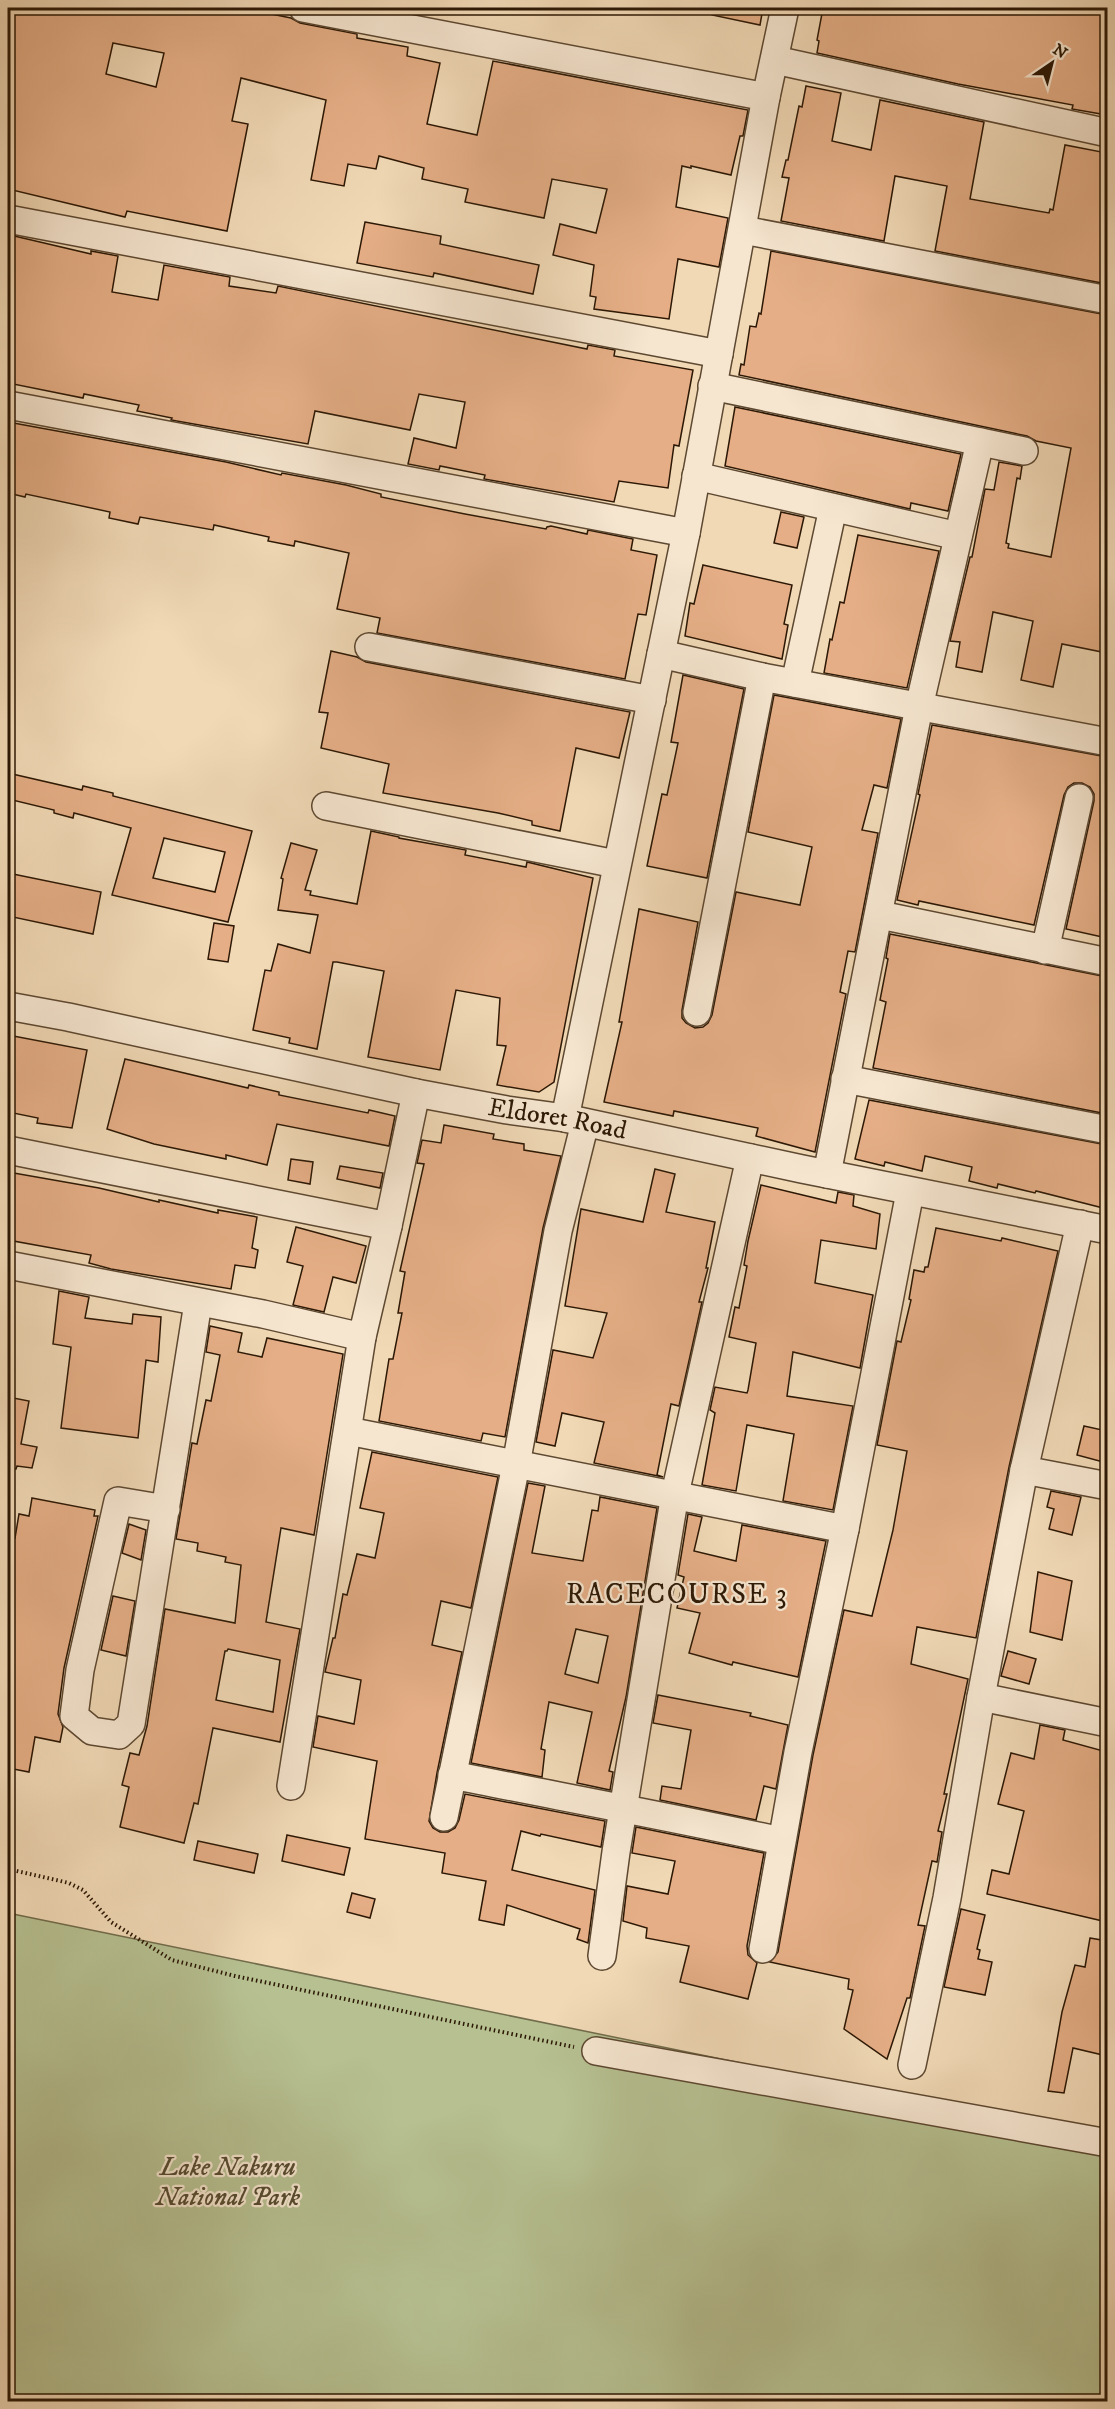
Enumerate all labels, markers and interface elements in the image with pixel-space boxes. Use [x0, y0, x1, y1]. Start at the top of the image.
north arrow [1022, 33, 1082, 93]
text: N [1049, 40, 1071, 63]
street label: Eldoret Road [486, 1090, 630, 1147]
district label: RACECOURSE 3 [566, 1577, 788, 1612]
park label: Lake Nakuru National Park [154, 2151, 300, 2214]

